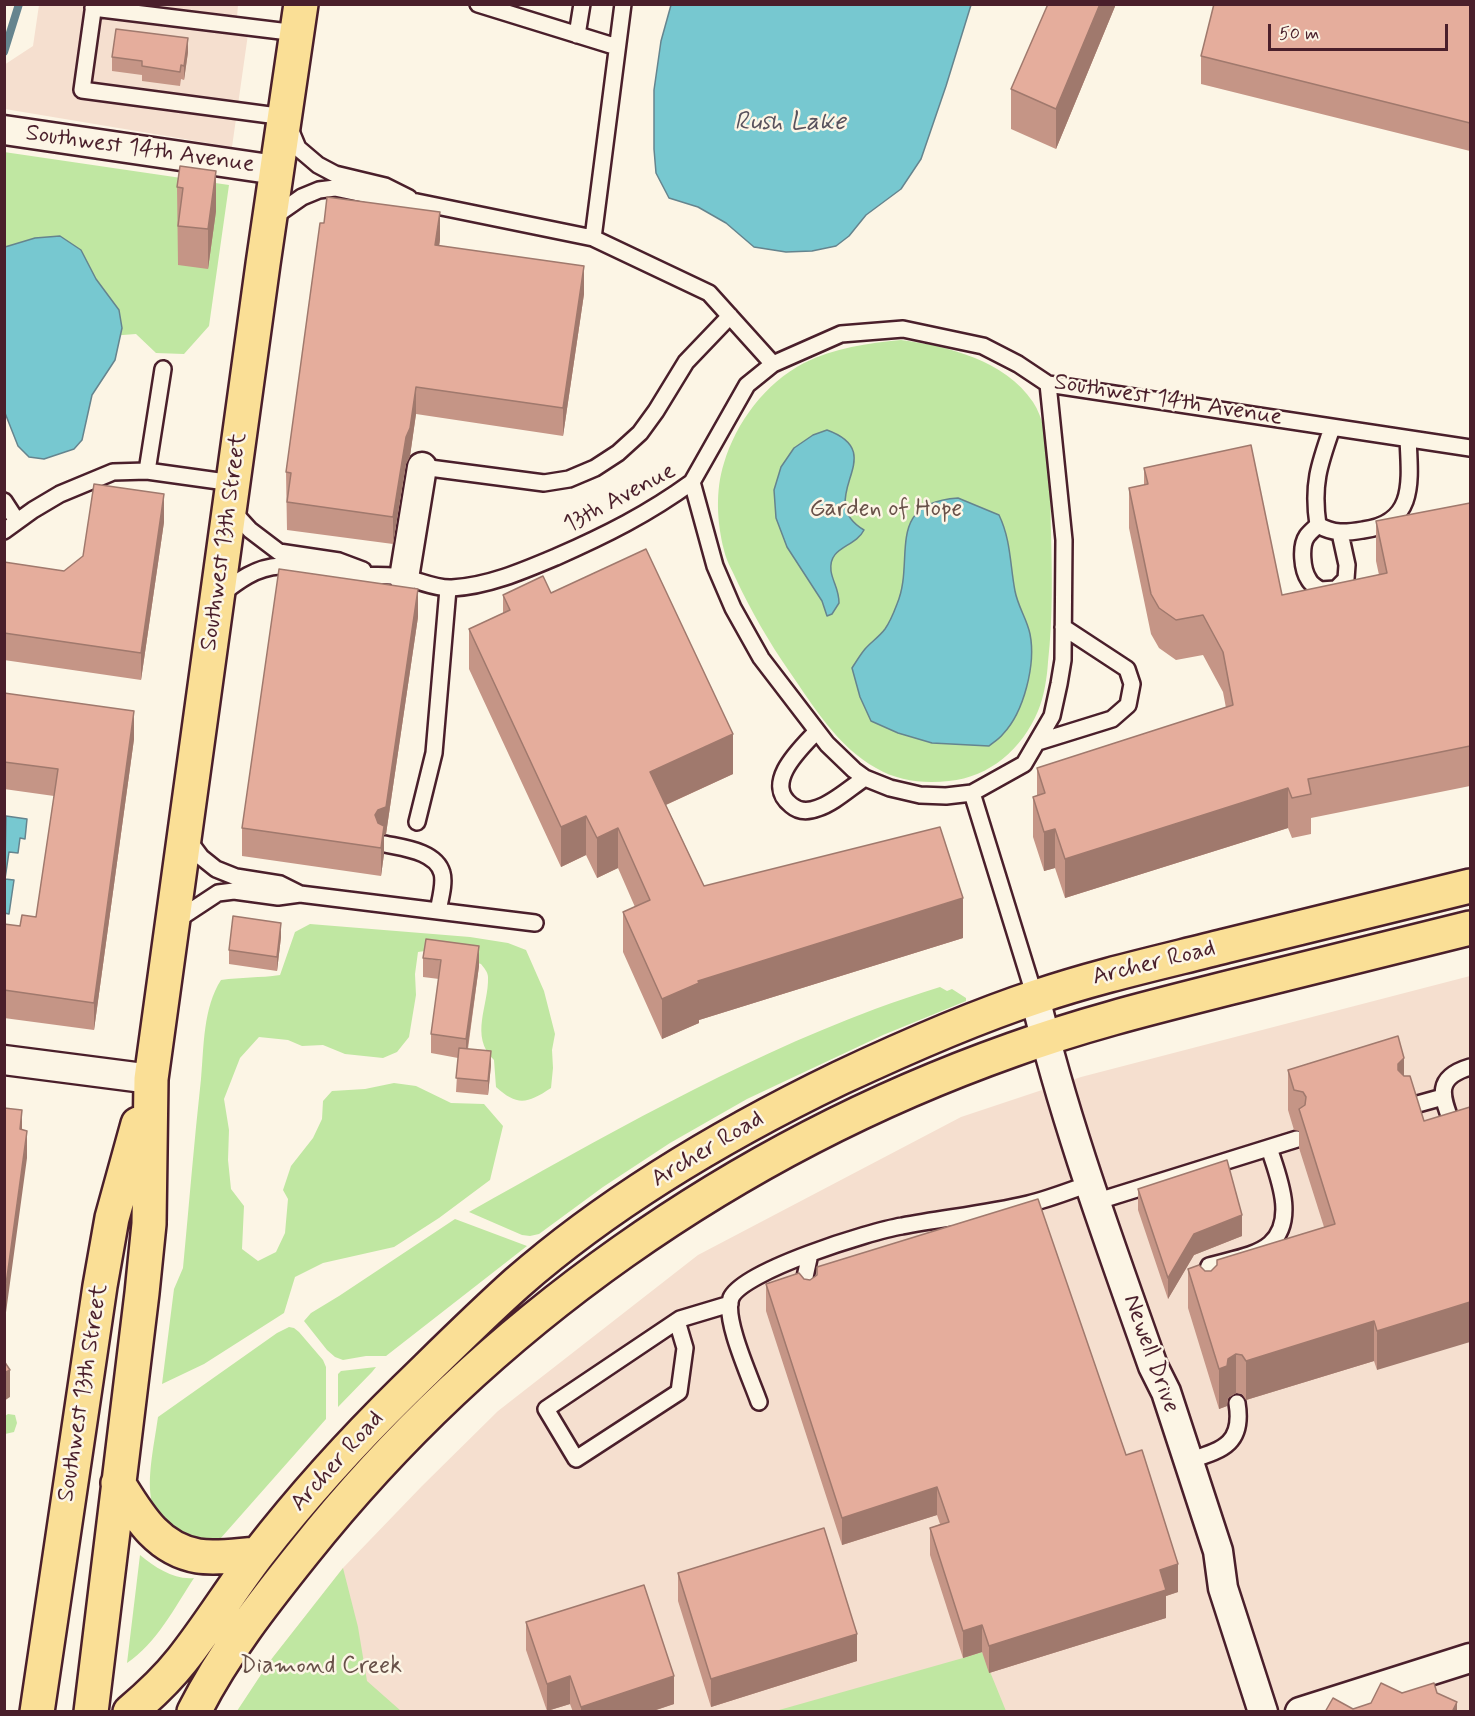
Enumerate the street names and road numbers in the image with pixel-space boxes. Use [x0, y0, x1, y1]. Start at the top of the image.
street label: Southwest 14th Avenue [24, 120, 256, 180]
street label: Southwest 14th Avenue [1052, 369, 1284, 433]
street label: Southwest 13th Street [195, 431, 255, 653]
street label: 13th Avenue [559, 457, 681, 541]
street label: Archer Road [1089, 935, 1219, 993]
street label: Archer Road [647, 1105, 769, 1195]
street label: Southwest 13th Street [53, 1282, 115, 1504]
street label: Newell Drive [1115, 1291, 1185, 1417]
street label: Archer Road [285, 1406, 391, 1518]

